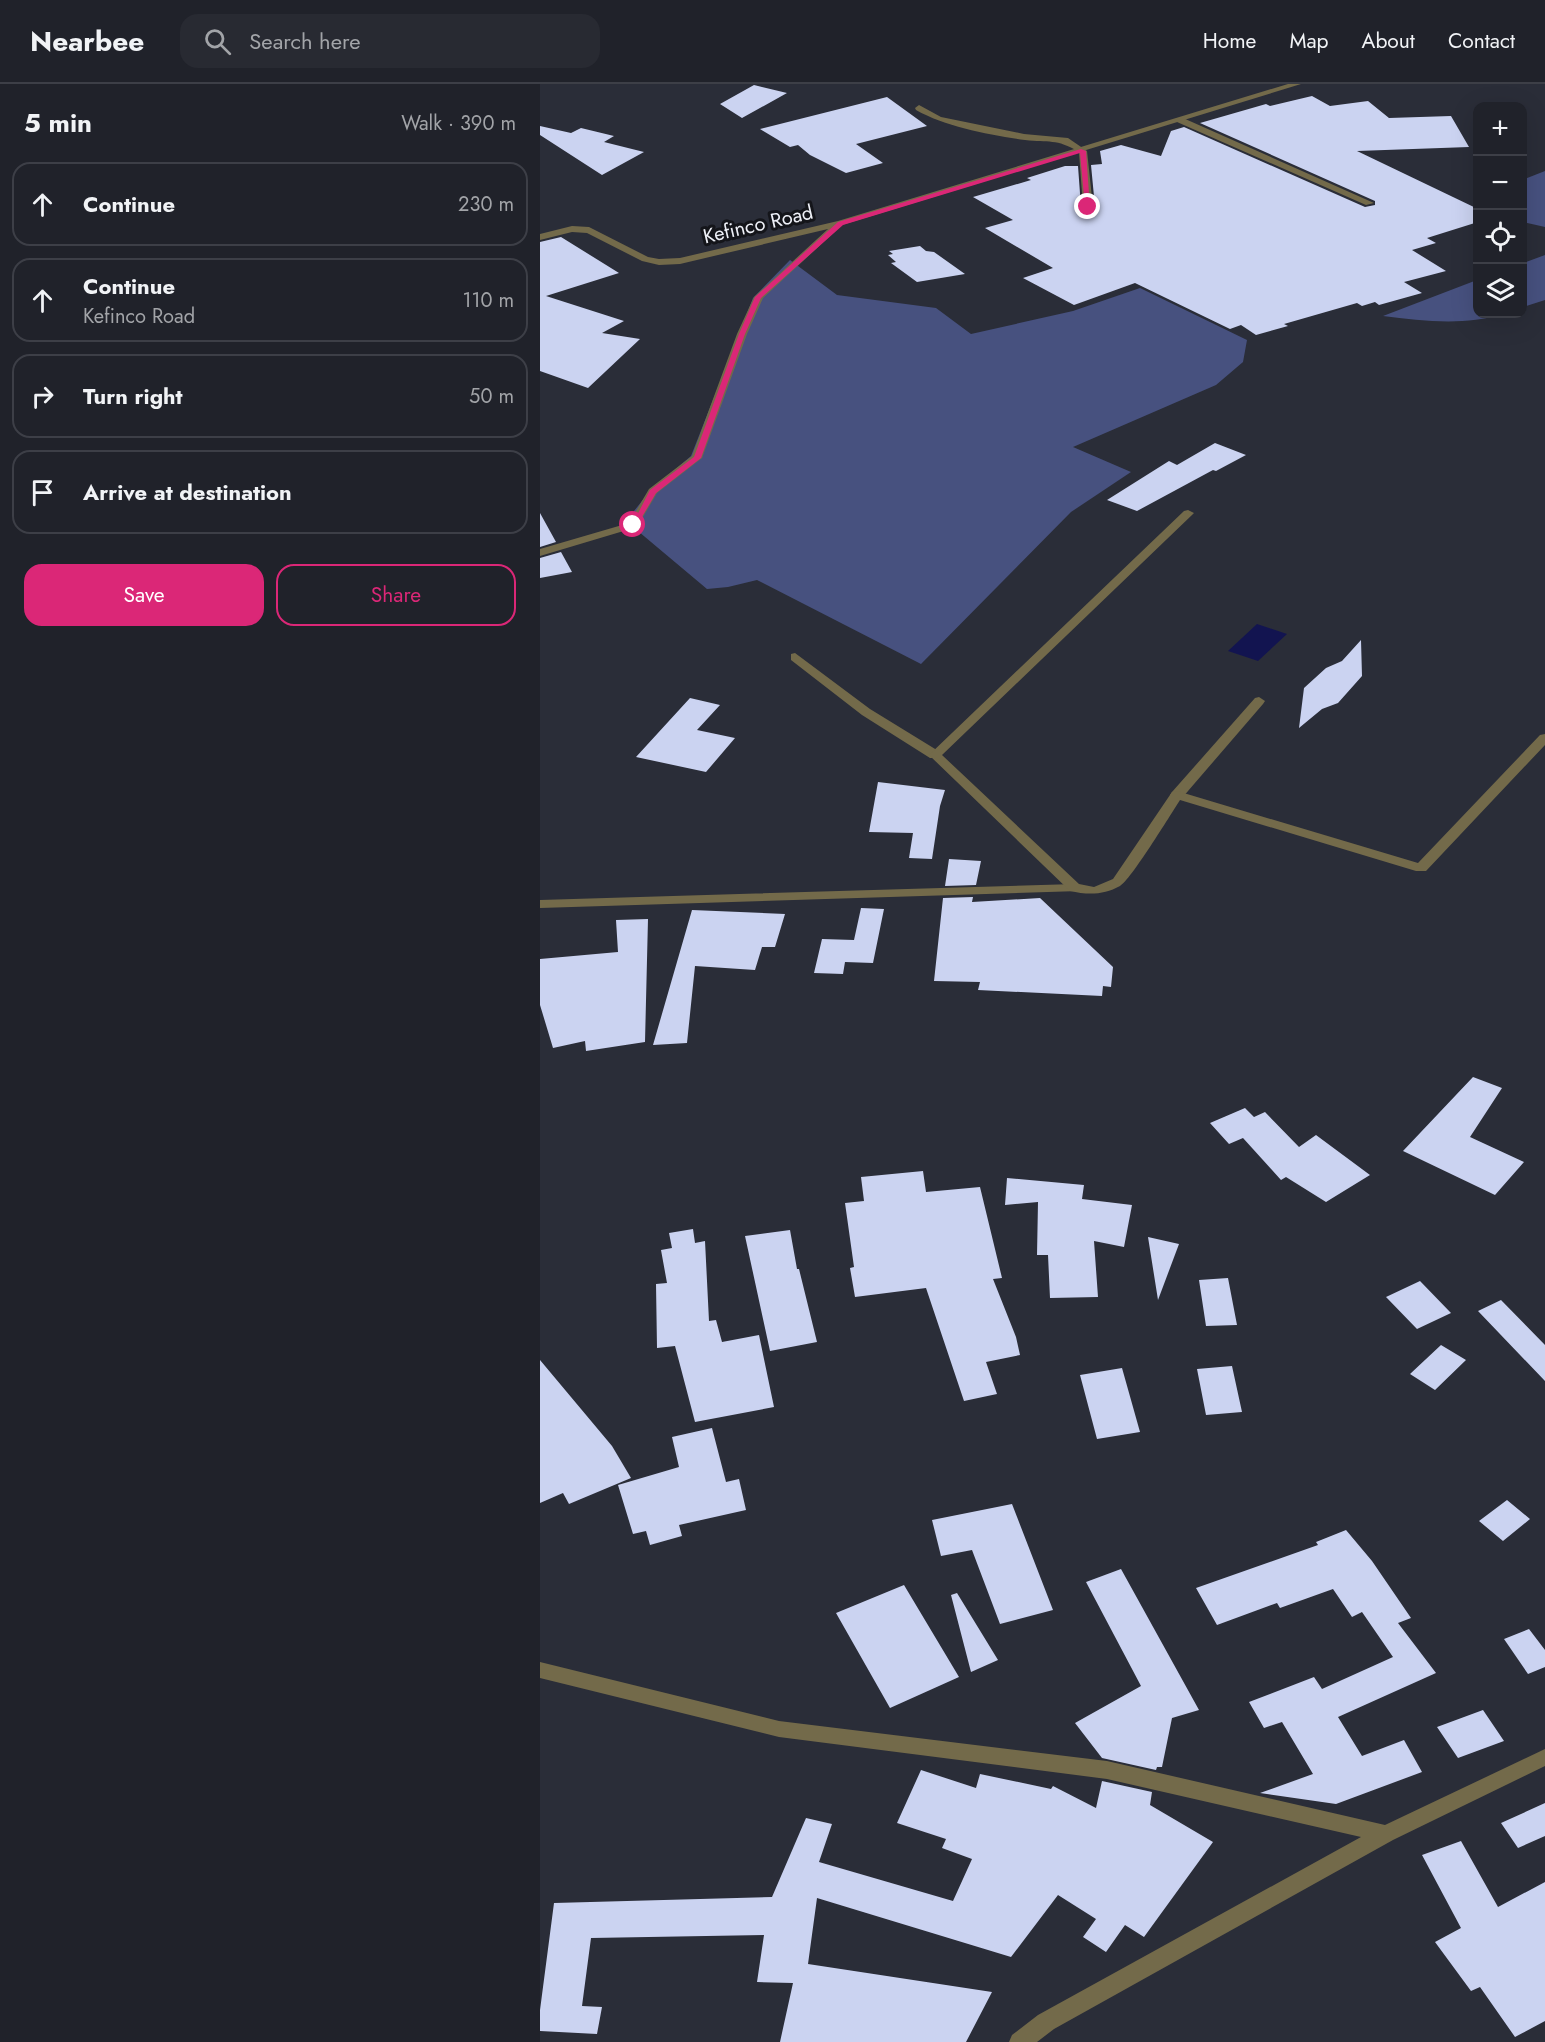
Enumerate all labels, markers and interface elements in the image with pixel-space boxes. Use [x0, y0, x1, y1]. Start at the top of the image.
search box [180, 14, 600, 68]
text: Nearbee [30, 21, 144, 62]
icon: search [201, 25, 234, 58]
text: Search here [249, 25, 361, 57]
text: Home [1203, 26, 1256, 56]
text: Map [1289, 26, 1329, 56]
text: About [1362, 26, 1415, 56]
text: Contact [1448, 26, 1515, 56]
map controls [1473, 102, 1527, 318]
button: + [1473, 102, 1527, 156]
text: 5 min [24, 104, 92, 142]
text: Walk · 390 m [401, 109, 516, 138]
button: − [1473, 156, 1527, 210]
icon: ahead [26, 188, 59, 221]
text: Continue [83, 188, 175, 220]
text: 230 m [458, 190, 514, 219]
route end [1074, 193, 1100, 219]
street label: Kefinco Road [700, 198, 816, 251]
button: locate [1473, 210, 1527, 264]
button: layers [1473, 264, 1527, 318]
text: Continue [83, 270, 175, 302]
icon: ahead [26, 284, 59, 317]
text: 110 m [462, 286, 514, 315]
text: Kefinco Road [83, 302, 195, 331]
icon: right [26, 380, 59, 413]
text: Turn right [83, 380, 183, 412]
text: 50 m [469, 382, 514, 411]
icon: arrive [26, 476, 59, 509]
text: Arrive at destination [83, 476, 292, 508]
route start [619, 511, 645, 537]
button: Save [24, 564, 264, 626]
button: Share [276, 564, 516, 626]

